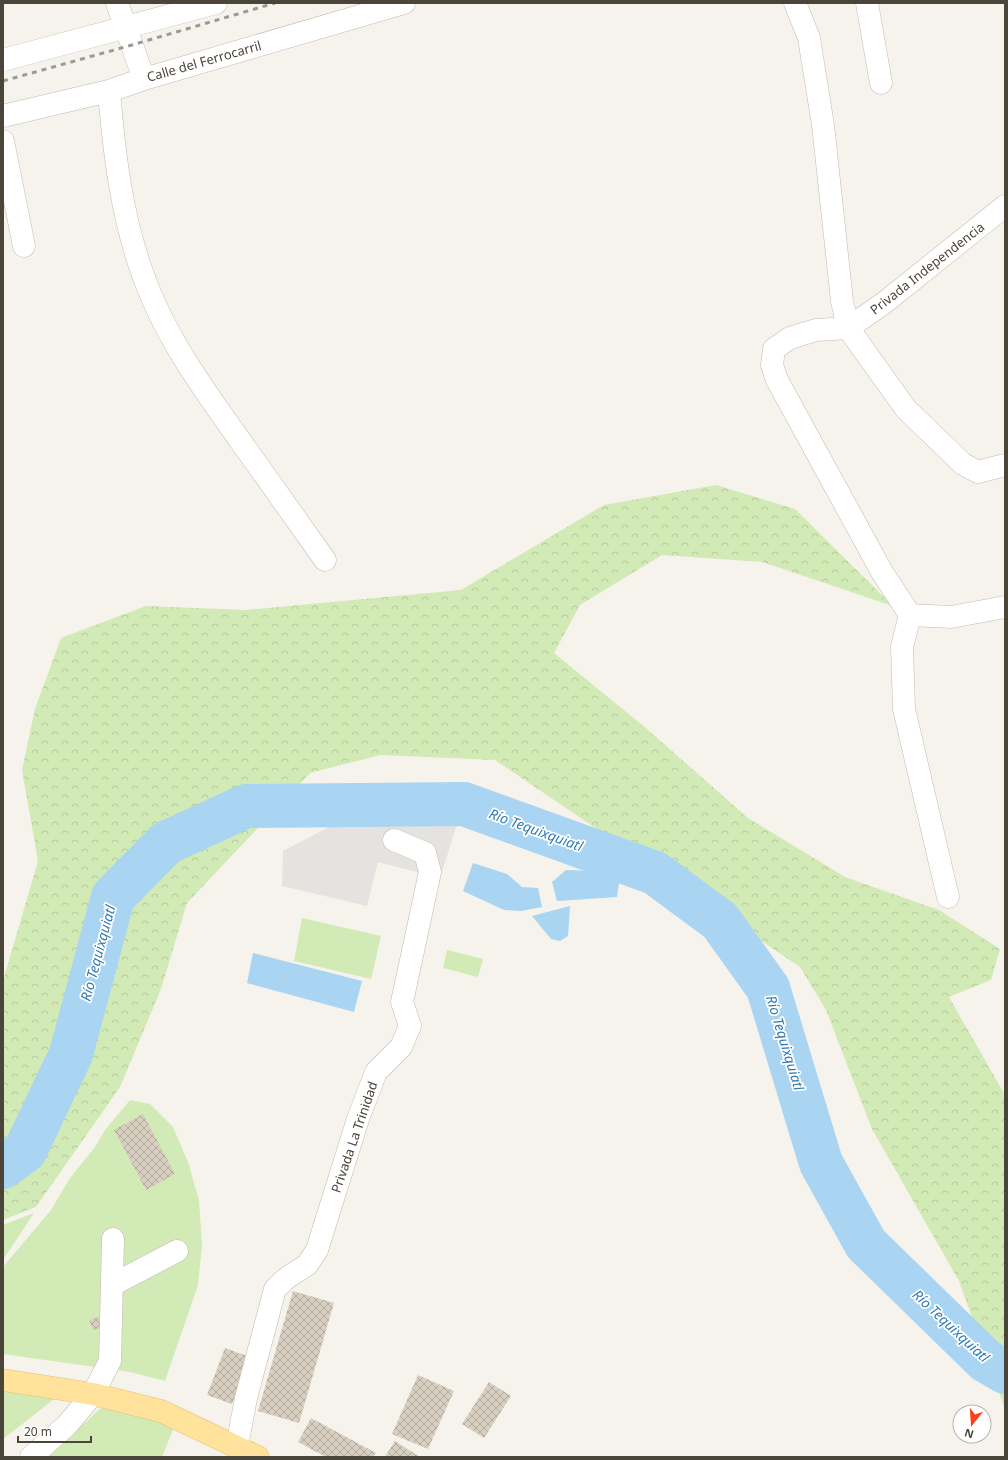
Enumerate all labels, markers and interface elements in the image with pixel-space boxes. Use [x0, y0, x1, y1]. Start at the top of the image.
street label: Calle del Ferrocarril [145, 36, 263, 86]
street label: Privada Independencia [866, 218, 988, 318]
water label: Río Tequixquiatl [487, 804, 586, 855]
water label: Río Tequixquiatl [76, 902, 120, 1003]
water label: Río Tequixquiatl [762, 993, 809, 1093]
street label: Privada La Trinidad [327, 1079, 381, 1195]
water label: Río Tequixquiatl [909, 1285, 994, 1366]
north arrow [952, 1404, 992, 1444]
scale bar [18, 1418, 91, 1444]
text: 20 m [24, 1423, 52, 1440]
text: N [962, 1426, 975, 1443]

